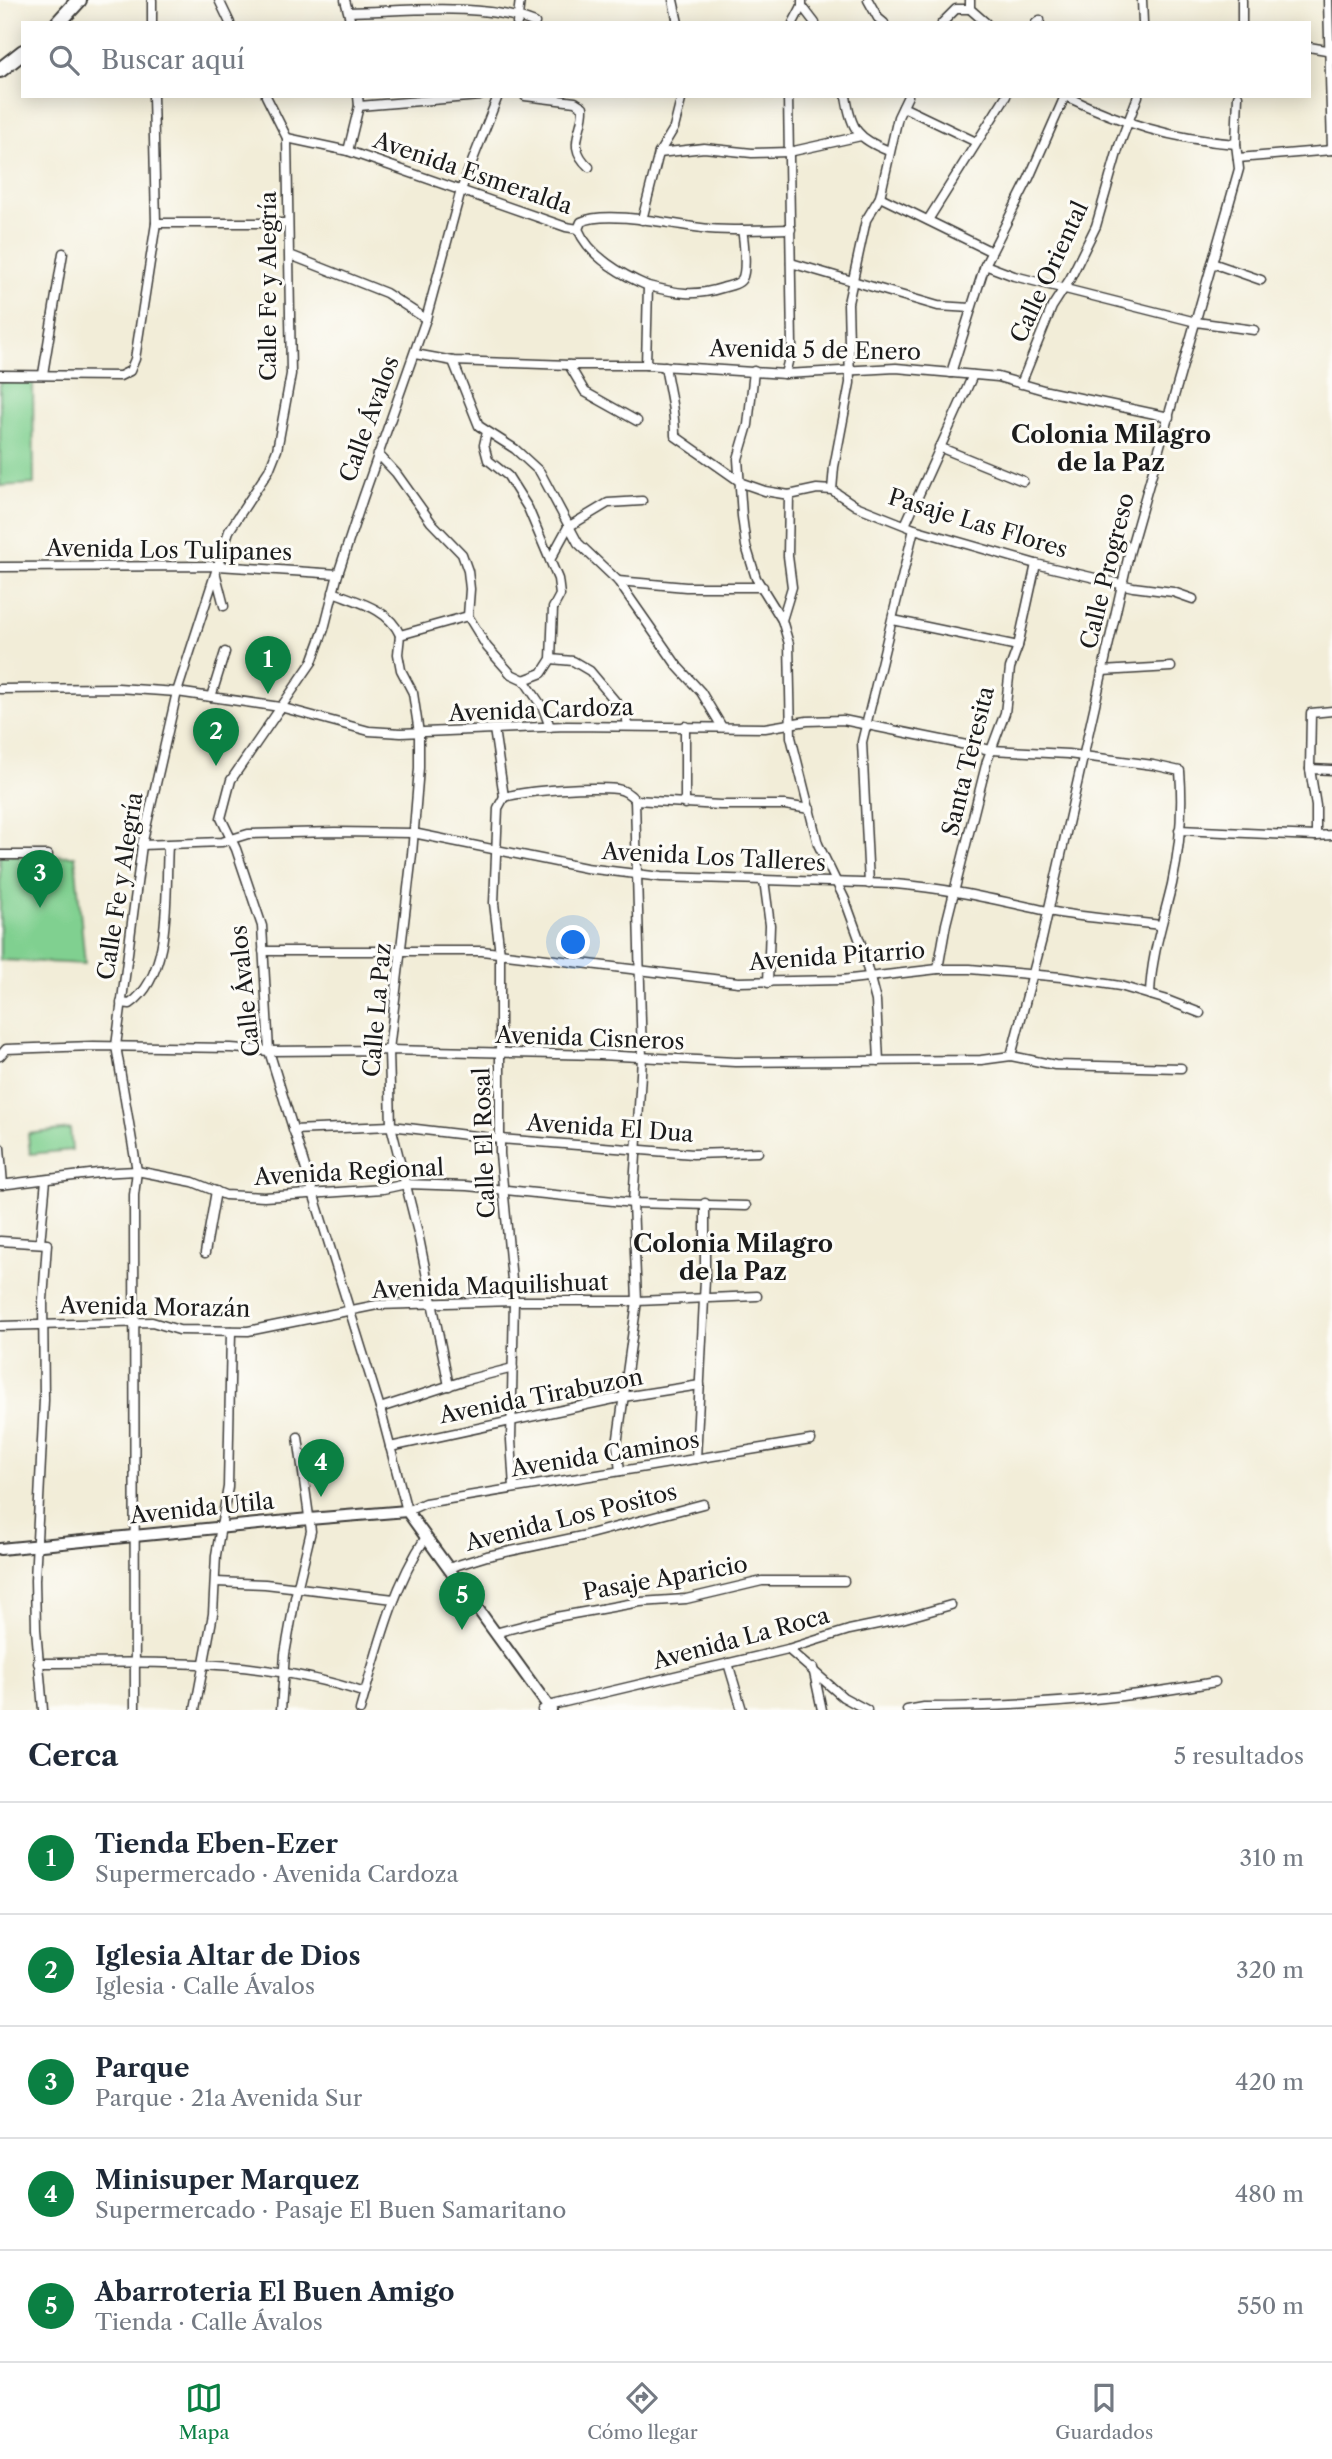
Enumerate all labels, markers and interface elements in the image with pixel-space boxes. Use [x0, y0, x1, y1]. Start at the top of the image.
search box [21, 21, 1311, 98]
icon: search [45, 41, 83, 79]
text: Buscar aquí [101, 44, 245, 76]
street label: Avenida Esmeralda [369, 125, 577, 220]
street label: Calle Fe y Alegría [254, 190, 282, 381]
street label: Calle Oriental [1004, 197, 1094, 347]
street label: Avenida 5 de Enero [708, 334, 921, 366]
street label: Calle Ávalos [333, 352, 405, 486]
district label: Colonia Milagro de la Paz [1011, 420, 1211, 477]
street label: Pasaje Las Flores [885, 482, 1071, 564]
street label: Calle Progreso [1074, 490, 1140, 652]
street label: Avenida Los Tulipanes [45, 534, 292, 566]
pin: 1 [245, 636, 291, 694]
street label: Santa Teresita [936, 682, 1000, 839]
street label: Avenida Cardoza [447, 693, 635, 727]
pin: 2 [193, 708, 239, 766]
street label: Calle Fe y Alegría [91, 789, 149, 982]
street label: Avenida Los Talleres [600, 837, 827, 877]
pin: 3 [17, 850, 63, 908]
street label: Calle Ávalos [224, 924, 266, 1058]
your location [556, 925, 590, 959]
street label: Avenida Pitarrio [747, 936, 926, 976]
street label: Calle La Paz [357, 942, 397, 1078]
street label: Avenida Cisneros [494, 1021, 685, 1055]
street label: Calle El Rosal [467, 1067, 501, 1219]
street label: Avenida El Dua [524, 1108, 695, 1148]
street label: Avenida Regional [252, 1153, 445, 1191]
district label: Colonia Milagro de la Paz [633, 1229, 833, 1286]
street label: Avenida Maquilishuat [370, 1268, 609, 1304]
street label: Avenida Morazán [58, 1291, 251, 1323]
street label: Avenida Tirabuzon [436, 1362, 645, 1430]
street label: Avenida Caminos [508, 1425, 701, 1483]
pin: 4 [298, 1439, 344, 1497]
street label: Avenida Los Positos [461, 1477, 680, 1557]
street label: Avenida Utila [127, 1486, 276, 1530]
street label: Pasaje Aparicio [580, 1550, 750, 1606]
pin: 5 [439, 1572, 485, 1630]
street label: Avenida La Roca [649, 1601, 833, 1675]
text: Cerca [28, 1737, 118, 1774]
text: 5 resultados [1174, 1742, 1304, 1770]
text: Tienda Eben-Ezer [95, 1828, 338, 1860]
text: 1 [46, 1844, 56, 1872]
text: 310 m [1240, 1844, 1304, 1872]
text: Supermercado · Avenida Cardoza [95, 1860, 459, 1888]
text: Iglesia Altar de Dios [95, 1940, 360, 1972]
text: 2 [44, 1956, 58, 1984]
text: 320 m [1236, 1956, 1304, 1984]
text: Iglesia · Calle Ávalos [95, 1972, 315, 2000]
text: Parque [95, 2052, 190, 2084]
text: 3 [45, 2068, 58, 2096]
text: 420 m [1235, 2068, 1304, 2096]
text: Parque · 21a Avenida Sur [95, 2084, 362, 2112]
text: Minisuper Marquez [95, 2164, 360, 2196]
text: 4 [44, 2180, 58, 2208]
text: 480 m [1235, 2180, 1304, 2208]
text: Supermercado · Pasaje El Buen Samaritano [95, 2196, 566, 2224]
text: Abarroteria El Buen Amigo [95, 2276, 455, 2308]
text: 5 [45, 2292, 57, 2320]
text: 550 m [1237, 2292, 1304, 2320]
text: Tienda · Calle Ávalos [95, 2308, 323, 2336]
tab: Mapa [179, 2379, 230, 2444]
tab: Cómo llegar [587, 2379, 698, 2444]
tab: Guardados [1055, 2379, 1153, 2444]

